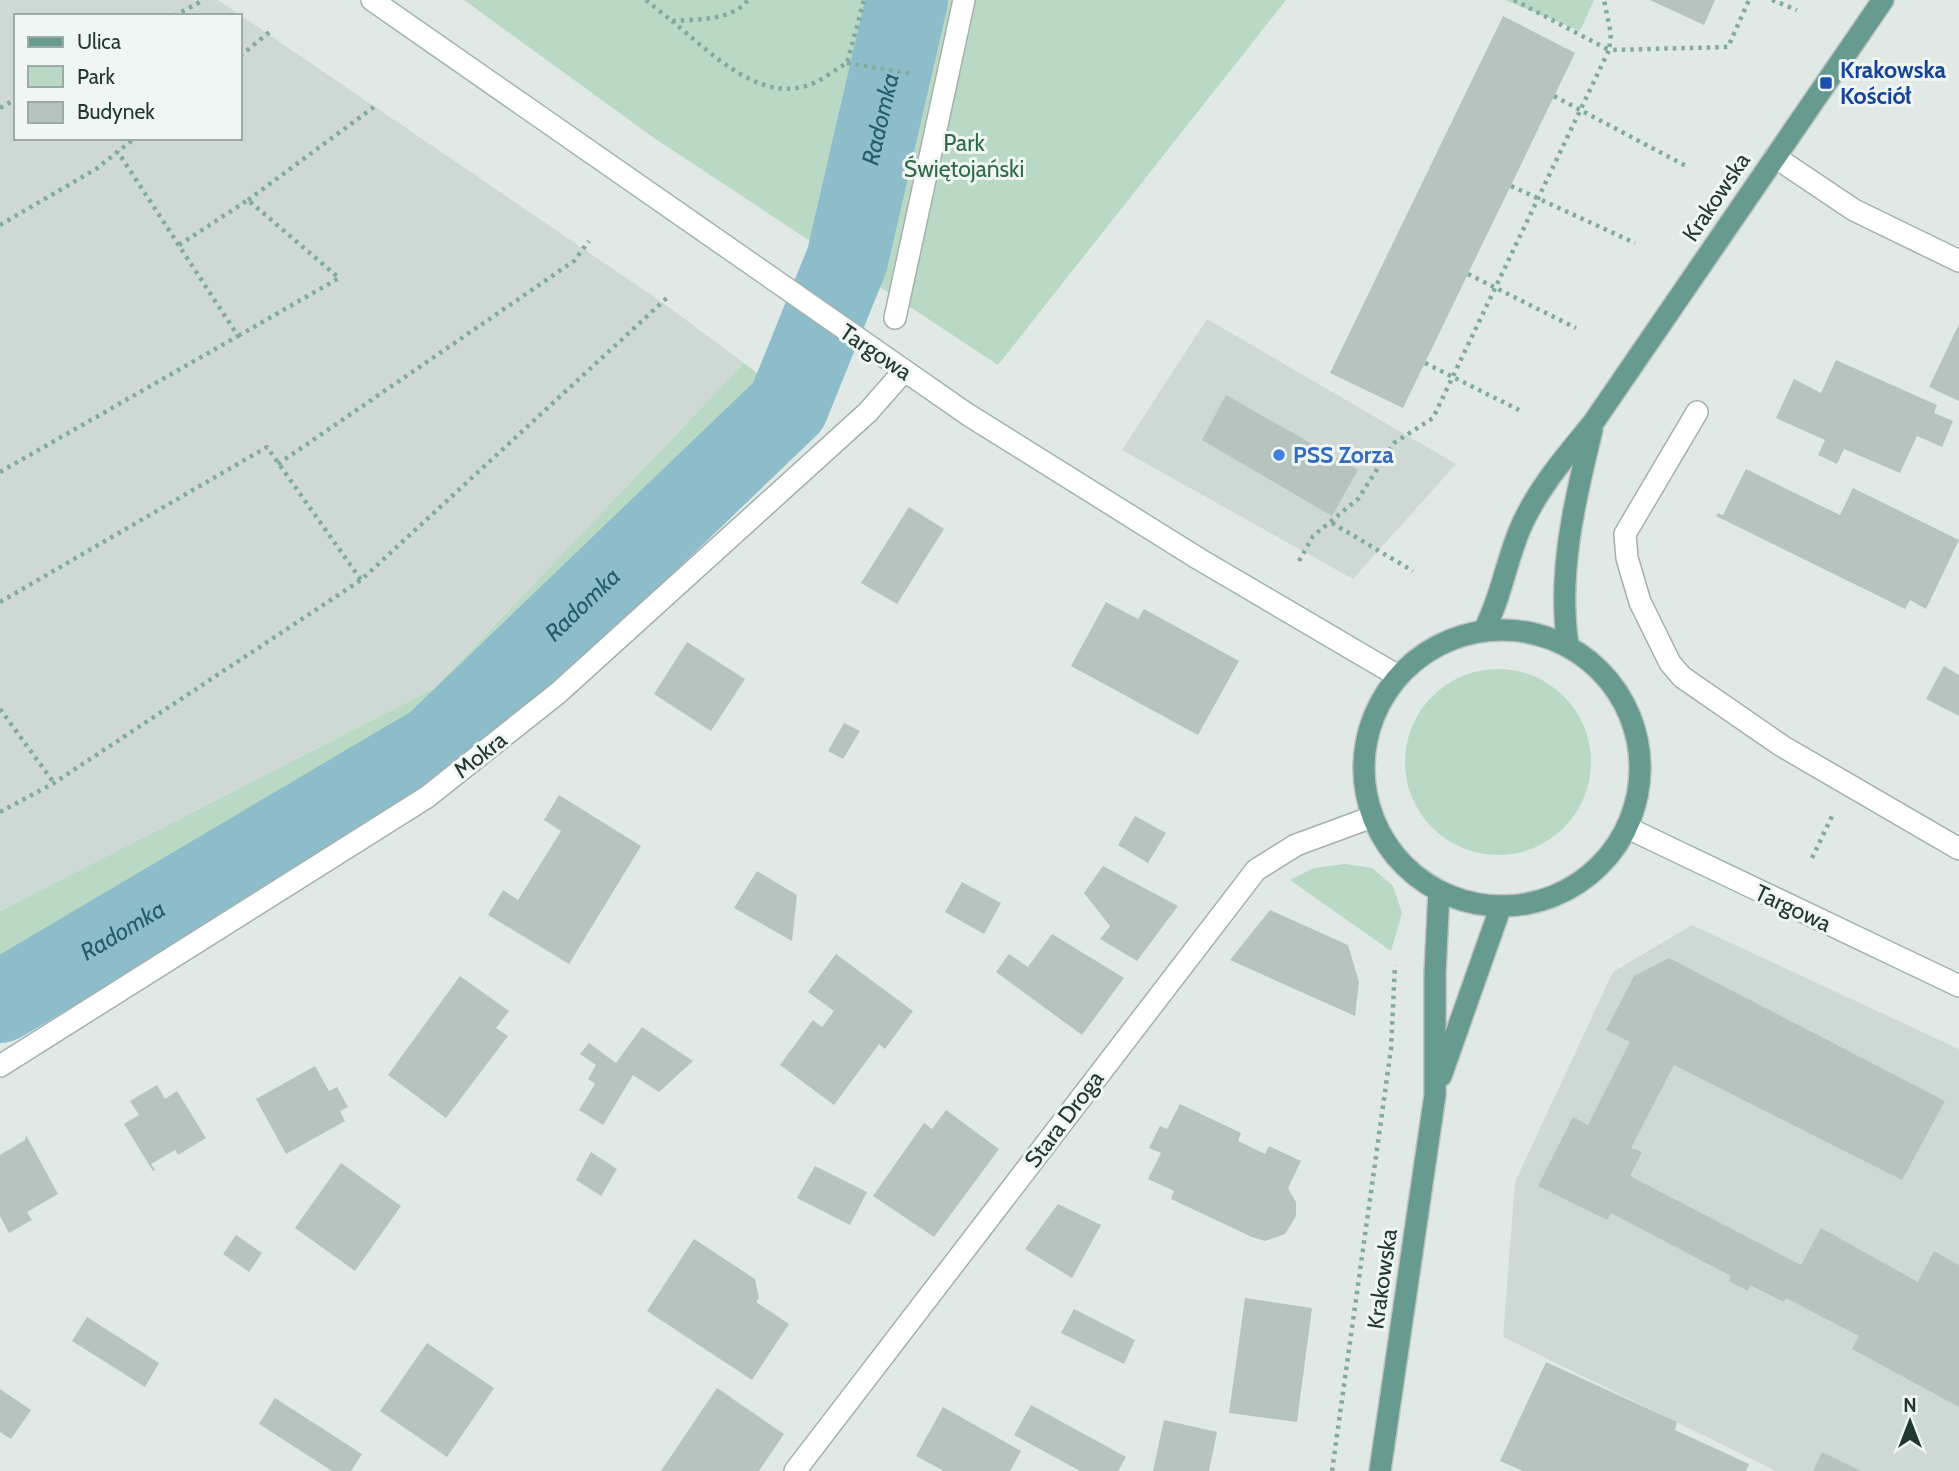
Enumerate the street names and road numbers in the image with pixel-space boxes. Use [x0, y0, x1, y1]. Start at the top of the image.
street label: Krakowska [1676, 147, 1756, 247]
street label: Targowa [835, 318, 917, 386]
street label: Mokra [448, 726, 512, 784]
street label: Targowa [1751, 878, 1835, 938]
street label: Stara Droga [1019, 1065, 1109, 1173]
street label: Krakowska [1361, 1227, 1403, 1331]

